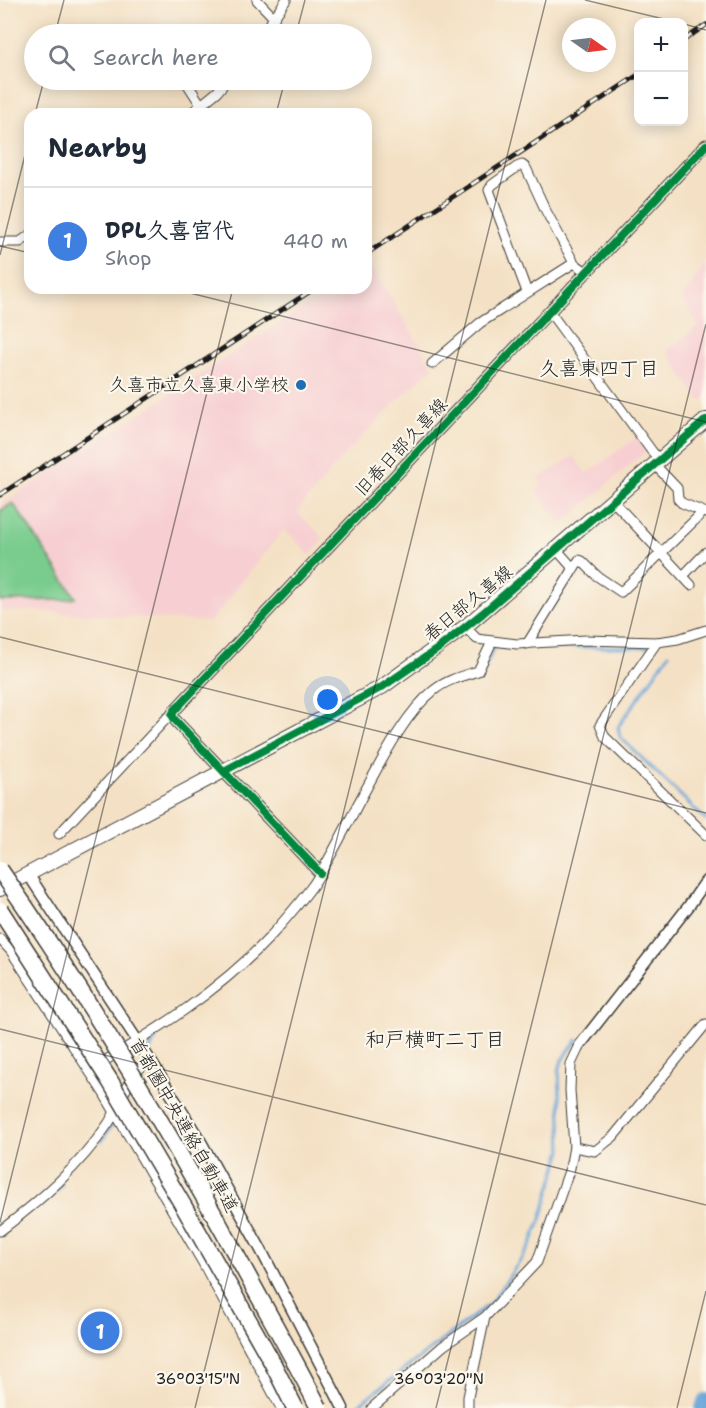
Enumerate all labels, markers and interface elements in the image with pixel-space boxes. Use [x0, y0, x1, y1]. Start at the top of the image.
north arrow [562, 18, 616, 72]
map controls [634, 18, 688, 126]
button: + [634, 18, 688, 72]
search box [24, 24, 372, 90]
icon: search [45, 41, 78, 74]
text: Search here [93, 43, 219, 72]
button: − [634, 72, 688, 126]
text: Nearby [48, 130, 147, 165]
text: DPL久喜宮代 [105, 216, 234, 245]
text: 1 [63, 228, 72, 254]
text: 440 m [283, 228, 348, 254]
text: Shop [105, 245, 152, 271]
district label: 久喜東四丁目 [539, 355, 659, 381]
place label: 久喜市立久喜東小学校 [109, 373, 289, 397]
marker: 久喜市立久喜東小学校 [294, 378, 308, 392]
street label: 旧春日部久喜線 [349, 393, 453, 501]
street label: 春日部久喜線 [418, 560, 518, 646]
your location [313, 685, 342, 714]
district label: 和戸横町二丁目 [365, 1026, 505, 1052]
street label: 首都圏中央連絡自動車道 [124, 1033, 244, 1217]
pin: 1 [80, 1308, 120, 1354]
text: 36°03'15"N [156, 1369, 240, 1389]
text: 36°03'20"N [394, 1369, 484, 1389]

